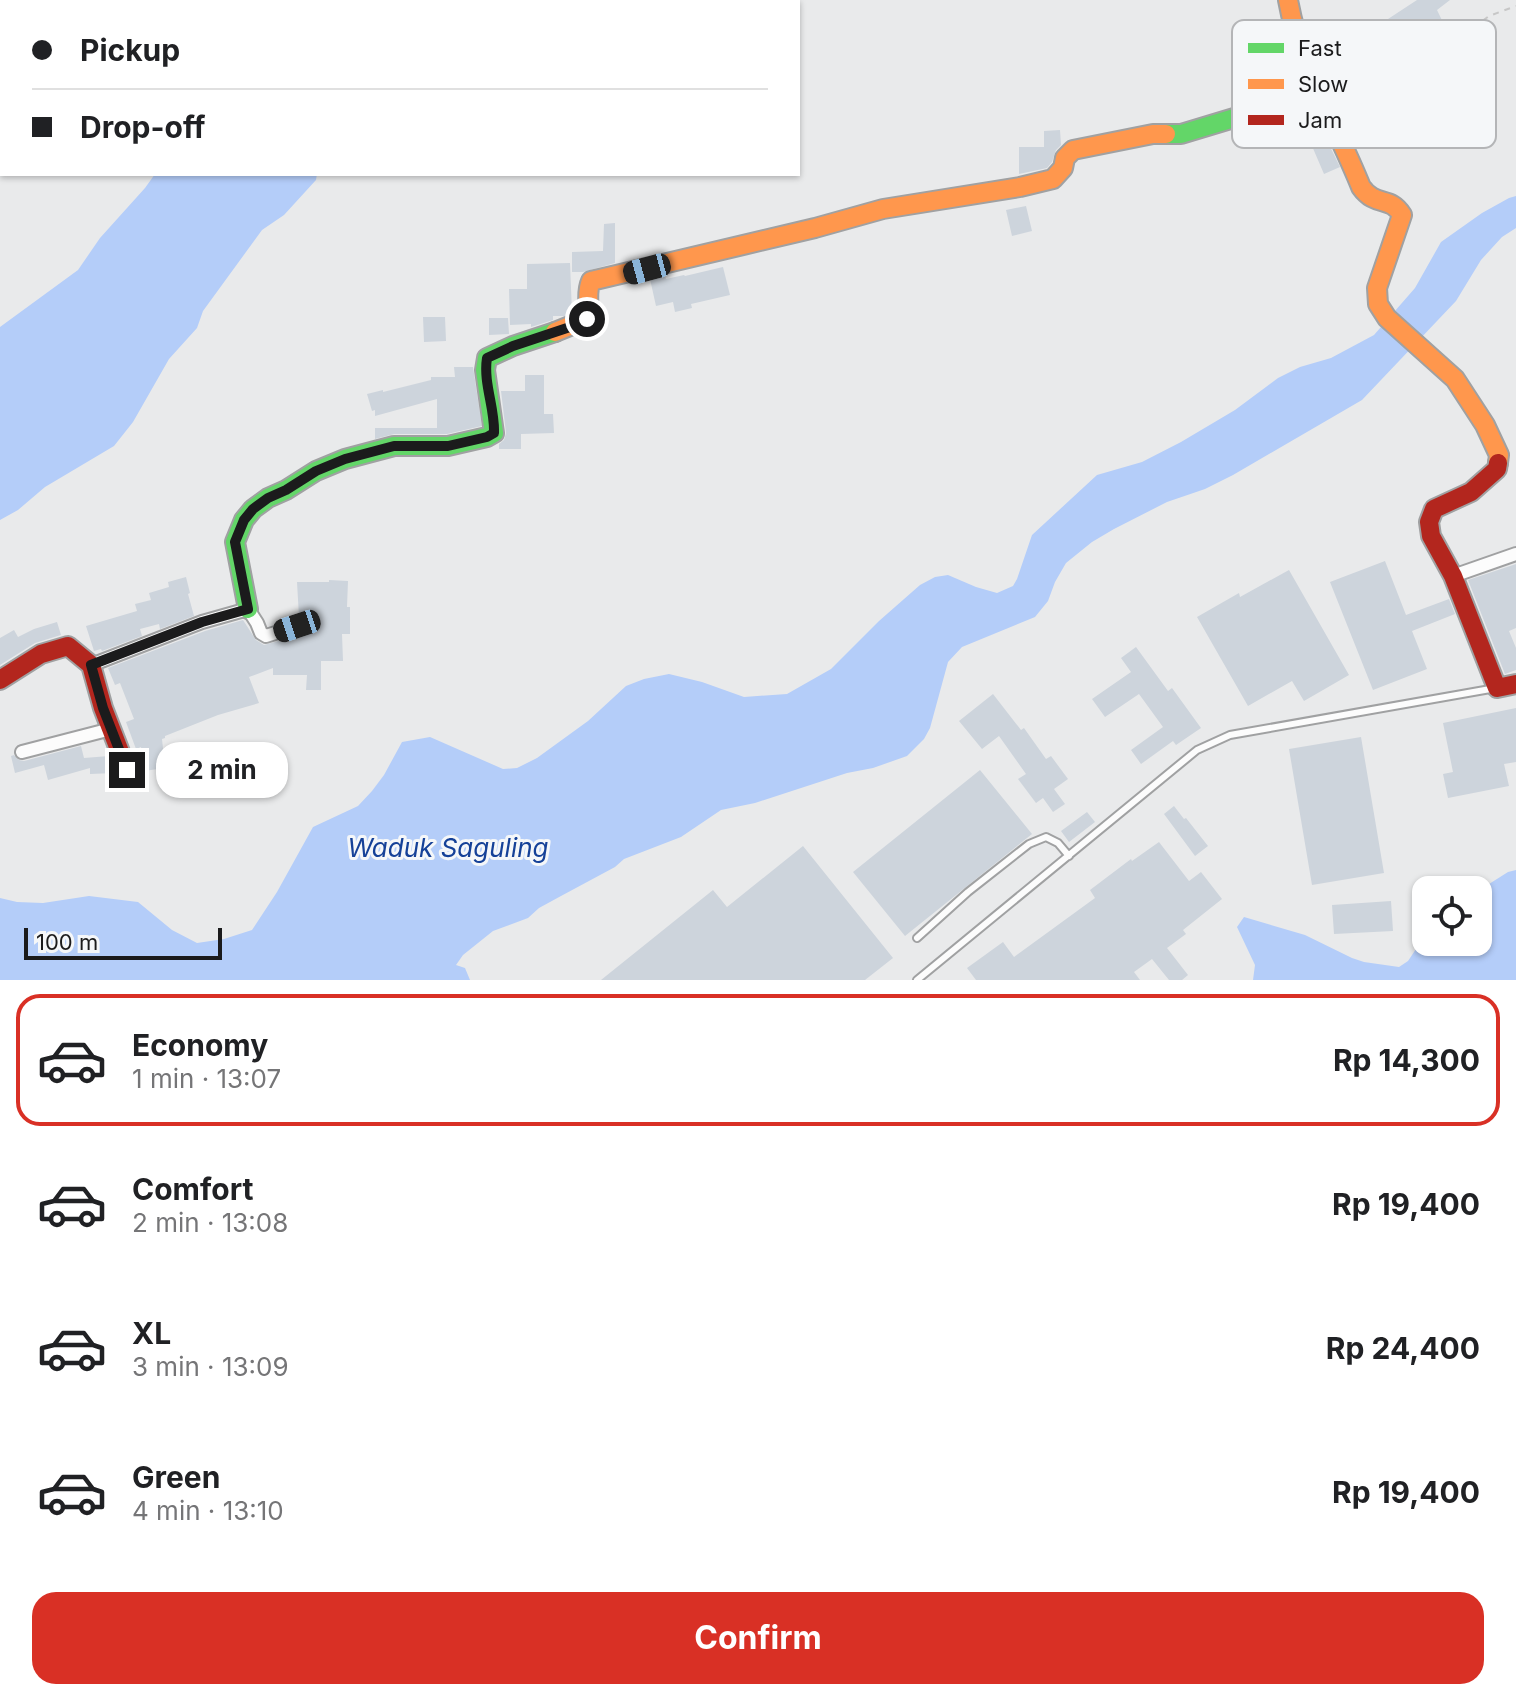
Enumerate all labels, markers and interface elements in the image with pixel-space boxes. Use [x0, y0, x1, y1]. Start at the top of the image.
legend [1232, 20, 1496, 148]
text: Pickup [80, 32, 180, 68]
text: Fast [1298, 35, 1342, 61]
text: Slow [1298, 71, 1348, 97]
text: Jam [1298, 107, 1342, 133]
text: Drop-off [80, 109, 206, 145]
car [621, 251, 673, 287]
route start [569, 301, 605, 337]
car [270, 607, 324, 645]
callout: 2 min [155, 742, 287, 798]
route end [109, 752, 145, 788]
text: 2 min [187, 754, 257, 785]
water label: Waduk Saguling [347, 832, 549, 863]
map controls [1412, 876, 1492, 956]
button: locate [1412, 876, 1492, 956]
scale bar [24, 924, 222, 960]
text: 100 m [36, 929, 98, 955]
icon: car [36, 1024, 108, 1096]
text: Economy [132, 1027, 268, 1063]
text: Rp 14,300 [1333, 1042, 1480, 1078]
text: 1 min · 13:07 [132, 1063, 281, 1094]
icon: car [36, 1168, 108, 1240]
text: Comfort [132, 1171, 253, 1207]
text: Rp 19,400 [1332, 1186, 1480, 1222]
text: 2 min · 13:08 [132, 1207, 288, 1238]
icon: car [36, 1312, 108, 1384]
text: XL [132, 1315, 171, 1351]
text: Rp 24,400 [1326, 1330, 1480, 1366]
text: 3 min · 13:09 [132, 1351, 289, 1382]
icon: car [36, 1456, 108, 1528]
text: Green [132, 1459, 220, 1495]
text: Rp 19,400 [1332, 1474, 1480, 1510]
text: 4 min · 13:10 [132, 1495, 284, 1526]
button: Confirm [32, 1592, 1484, 1684]

